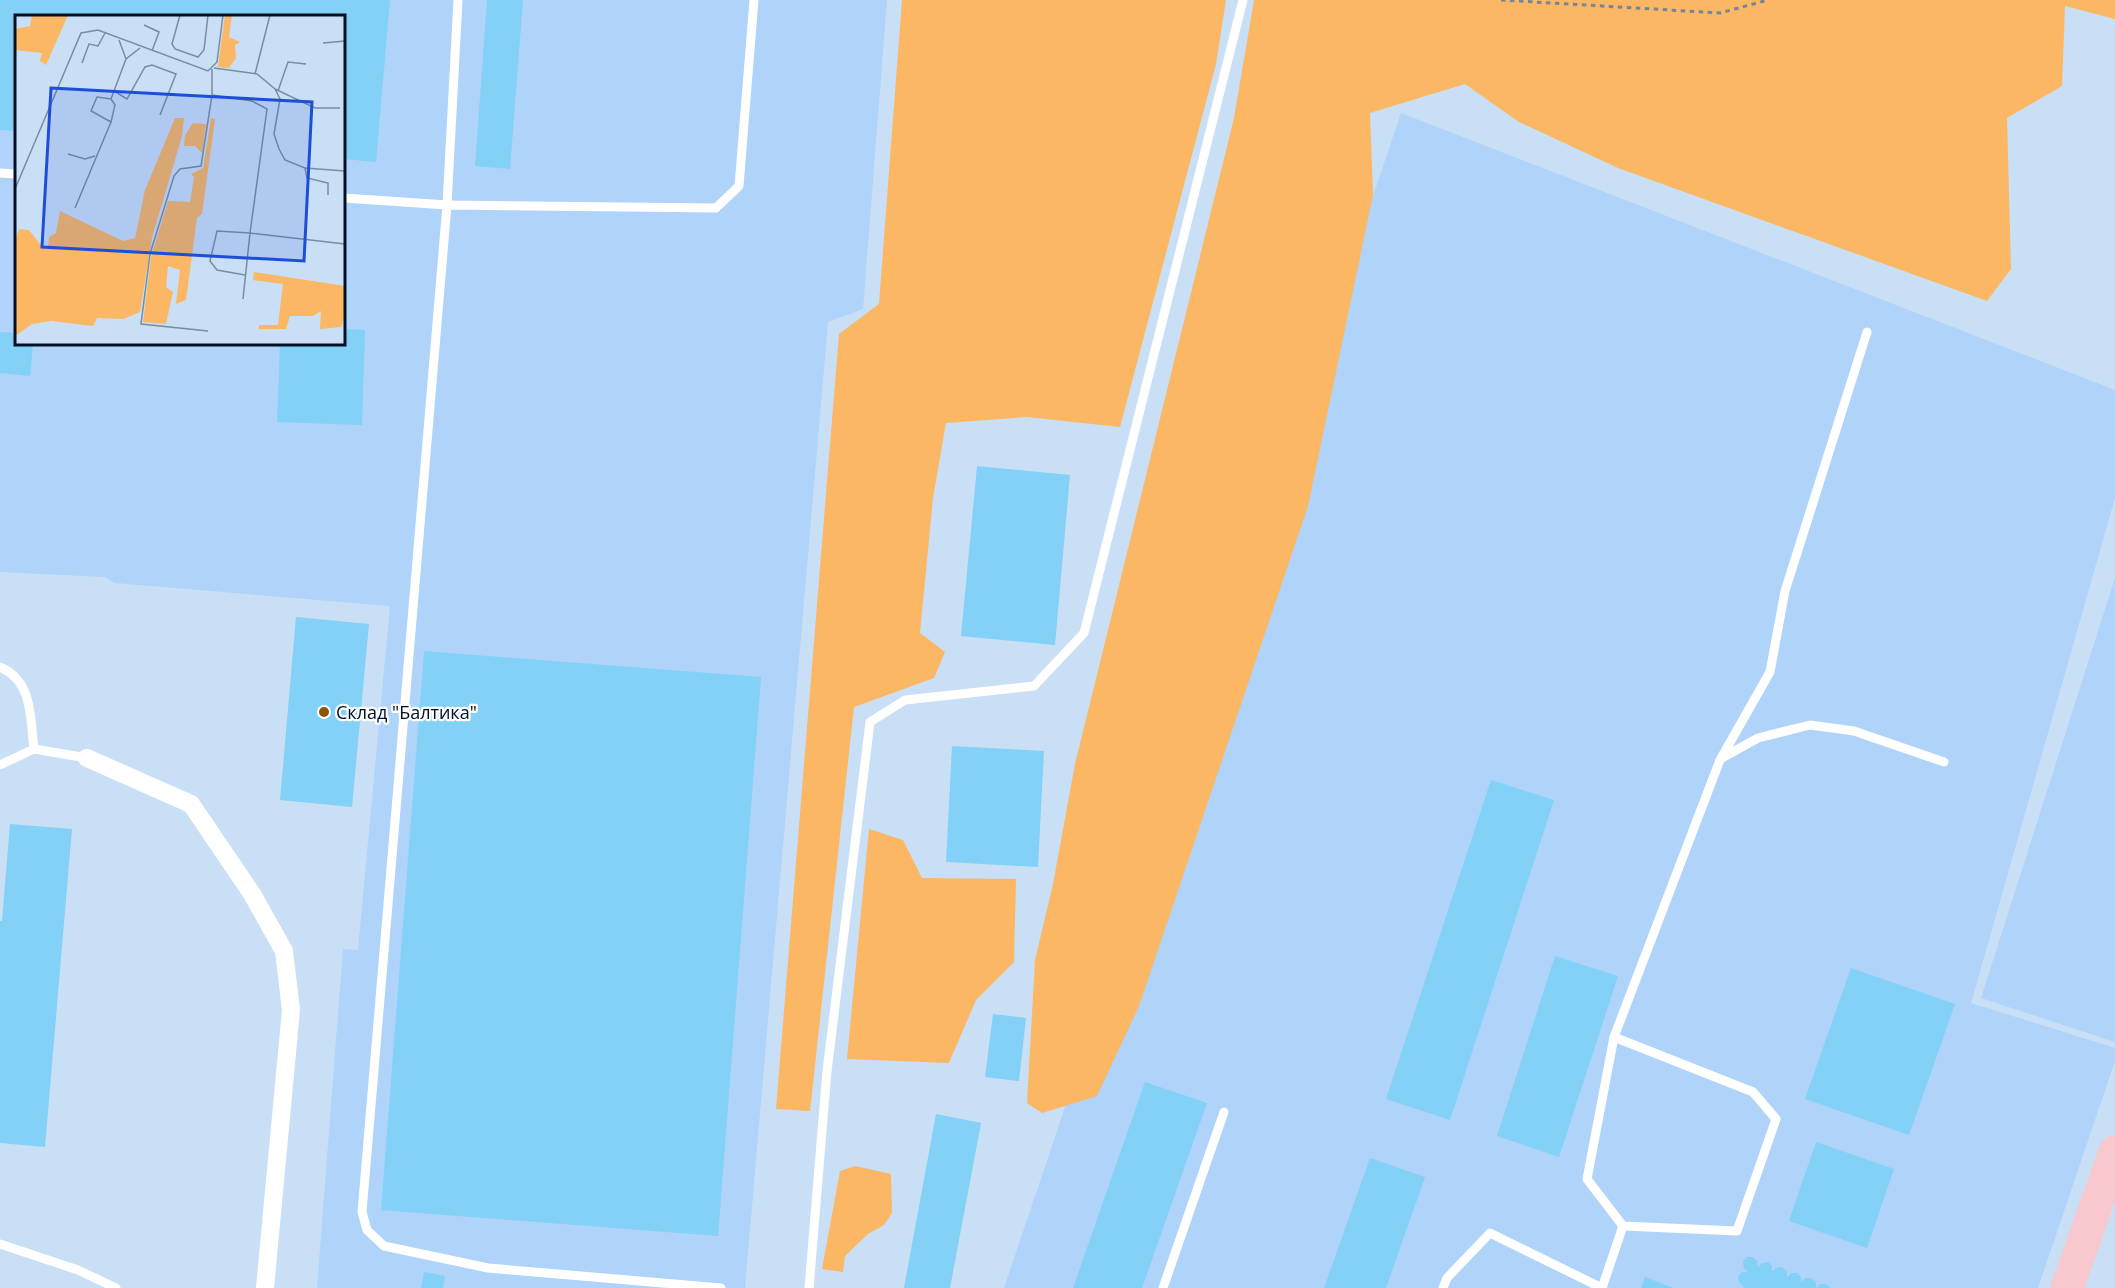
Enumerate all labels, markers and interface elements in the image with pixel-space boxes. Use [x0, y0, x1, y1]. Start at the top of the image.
inset map [15, 15, 345, 345]
place label: Склад "Балтика" [336, 700, 477, 724]
marker: Склад "Балтика" [317, 705, 331, 719]

